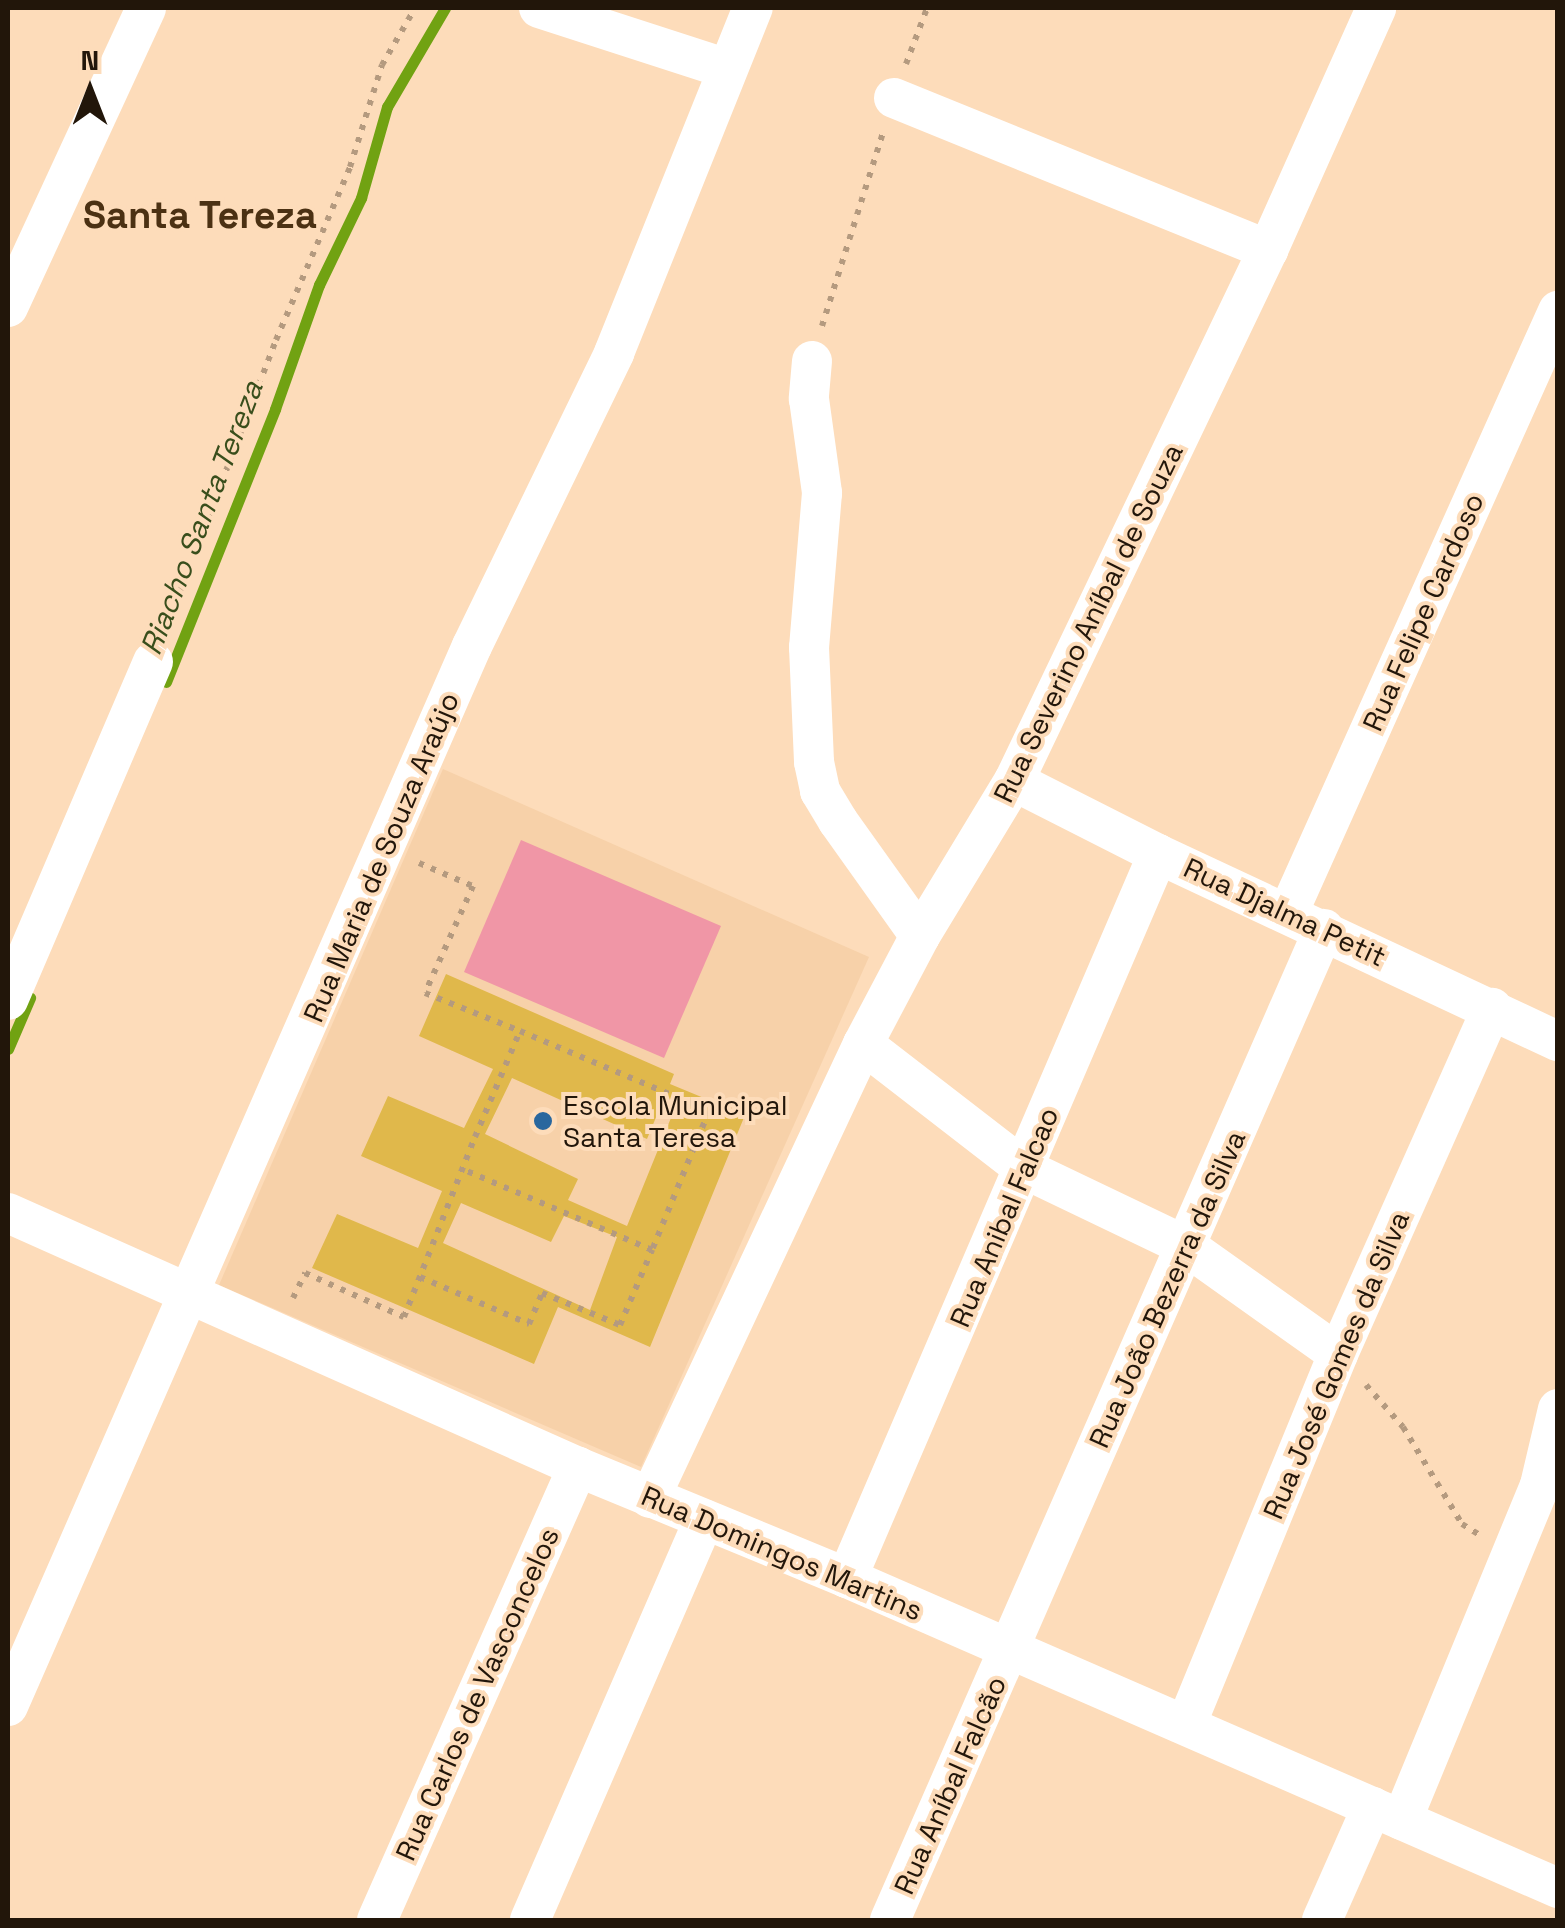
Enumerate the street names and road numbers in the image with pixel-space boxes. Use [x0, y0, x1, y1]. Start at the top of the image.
street label: Rua Severino Aníbal de Souza [986, 438, 1190, 808]
street label: Rua Felipe Cardoso [1355, 488, 1491, 736]
street label: Rua Maria de Souza Araújo [296, 687, 466, 1027]
street label: Rua Djalma Petit [1179, 851, 1391, 973]
street label: Rua Anibal Falcao [943, 1102, 1065, 1332]
street label: Rua João Bezerra da Silva [1082, 1125, 1252, 1453]
street label: Rua José Gomes da Silva [1256, 1206, 1416, 1524]
street label: Rua Domingos Martins [637, 1479, 927, 1627]
street label: Rua Carlos de Vasconcelos [388, 1522, 566, 1866]
street label: Rua Aníbal Falcão [887, 1671, 1013, 1899]

